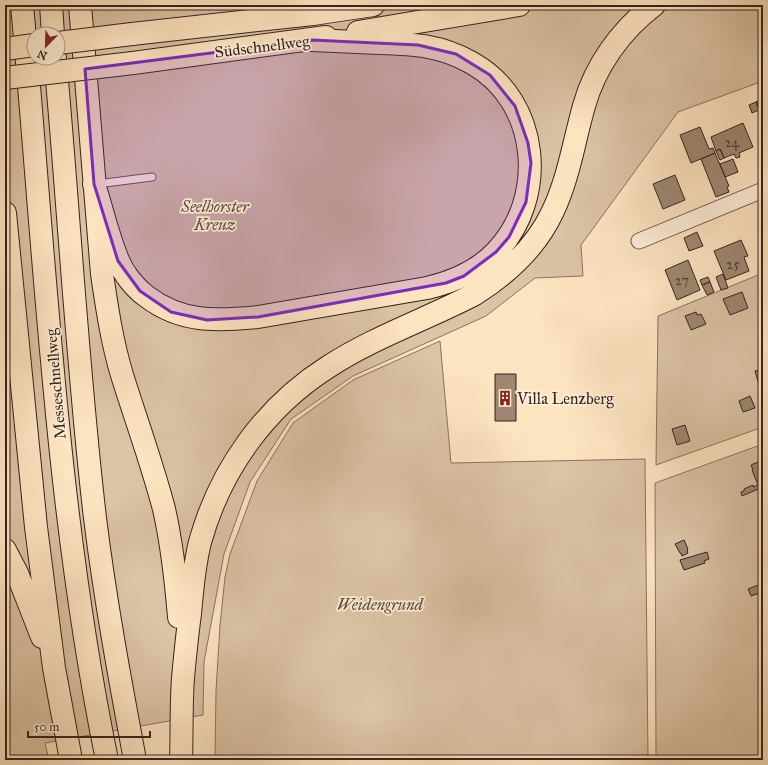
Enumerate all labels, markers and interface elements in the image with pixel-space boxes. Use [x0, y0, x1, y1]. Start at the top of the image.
north arrow [26, 26, 66, 66]
street label: Südschnellweg [214, 31, 311, 63]
text: N [35, 47, 49, 63]
house number: 24 [725, 134, 741, 151]
park label: Seelhorster Kreuz [180, 197, 250, 234]
house number: 25 [726, 256, 740, 273]
house number: 27 [675, 272, 689, 289]
street label: Messeschnellweg [41, 327, 71, 440]
building icon: Villa Lenzberg [496, 389, 514, 407]
place label: Villa Lenzberg [516, 389, 614, 409]
park label: Weidengrund [337, 595, 425, 614]
scale bar [28, 713, 150, 739]
text: 50 m [34, 720, 59, 734]

